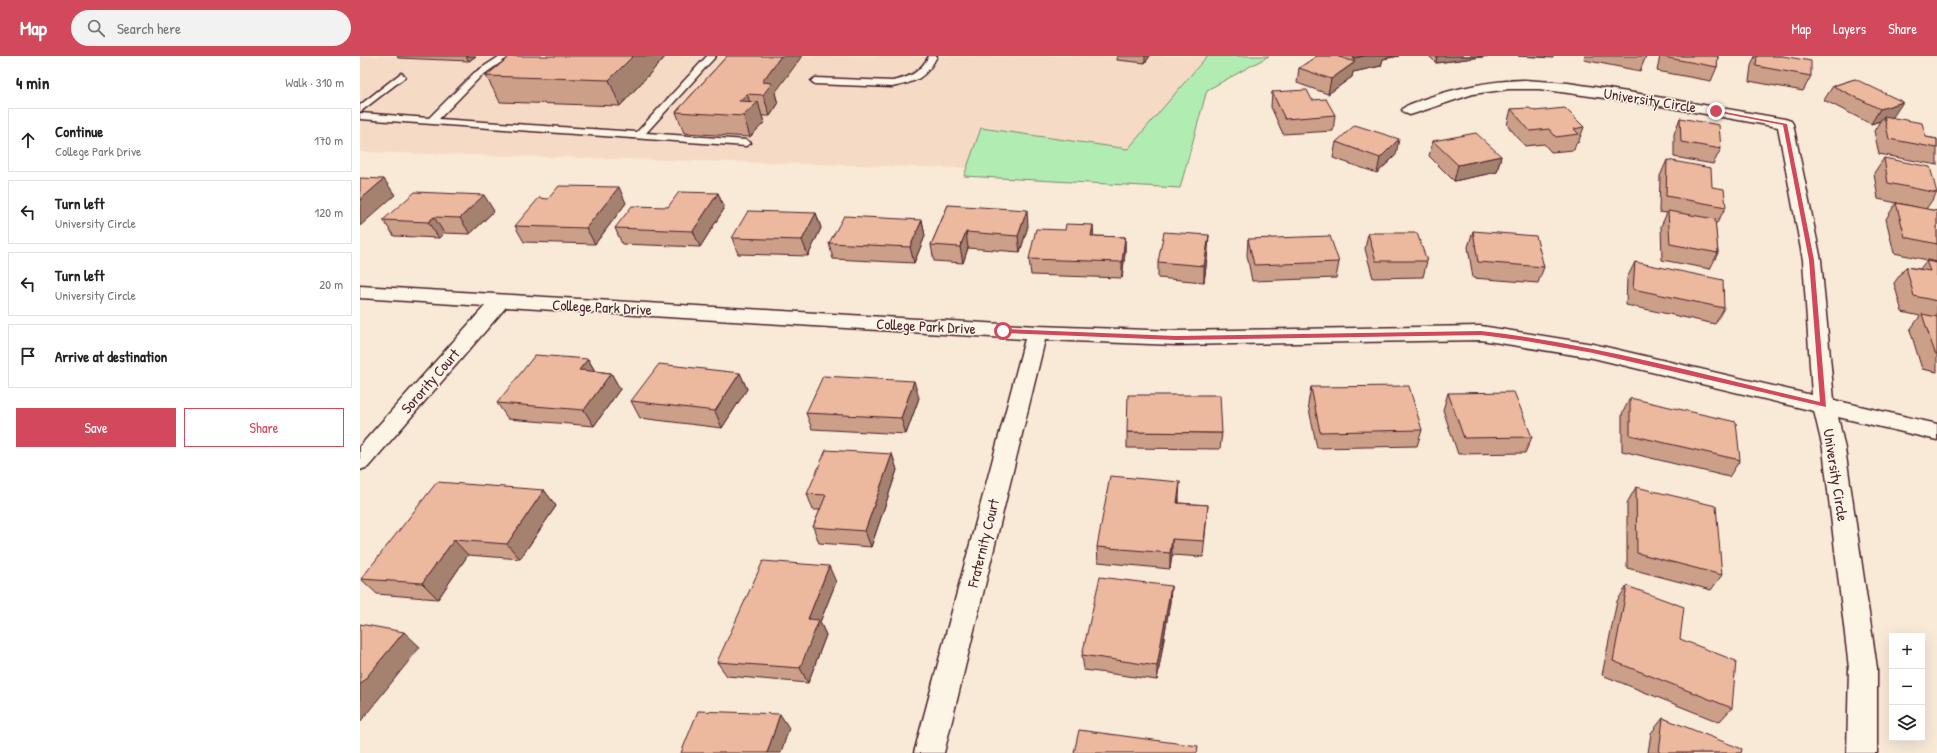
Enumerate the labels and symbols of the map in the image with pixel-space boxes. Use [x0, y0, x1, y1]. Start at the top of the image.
street label: University Circle [1602, 82, 1698, 118]
route end [1707, 102, 1725, 120]
street label: College Park Drive [552, 294, 652, 320]
street label: College Park Drive [876, 313, 976, 339]
route start [994, 322, 1012, 340]
street label: Sorority Court [396, 343, 465, 418]
street label: University Circle [1818, 427, 1854, 523]
street label: Fraternity Court [962, 496, 1004, 590]

